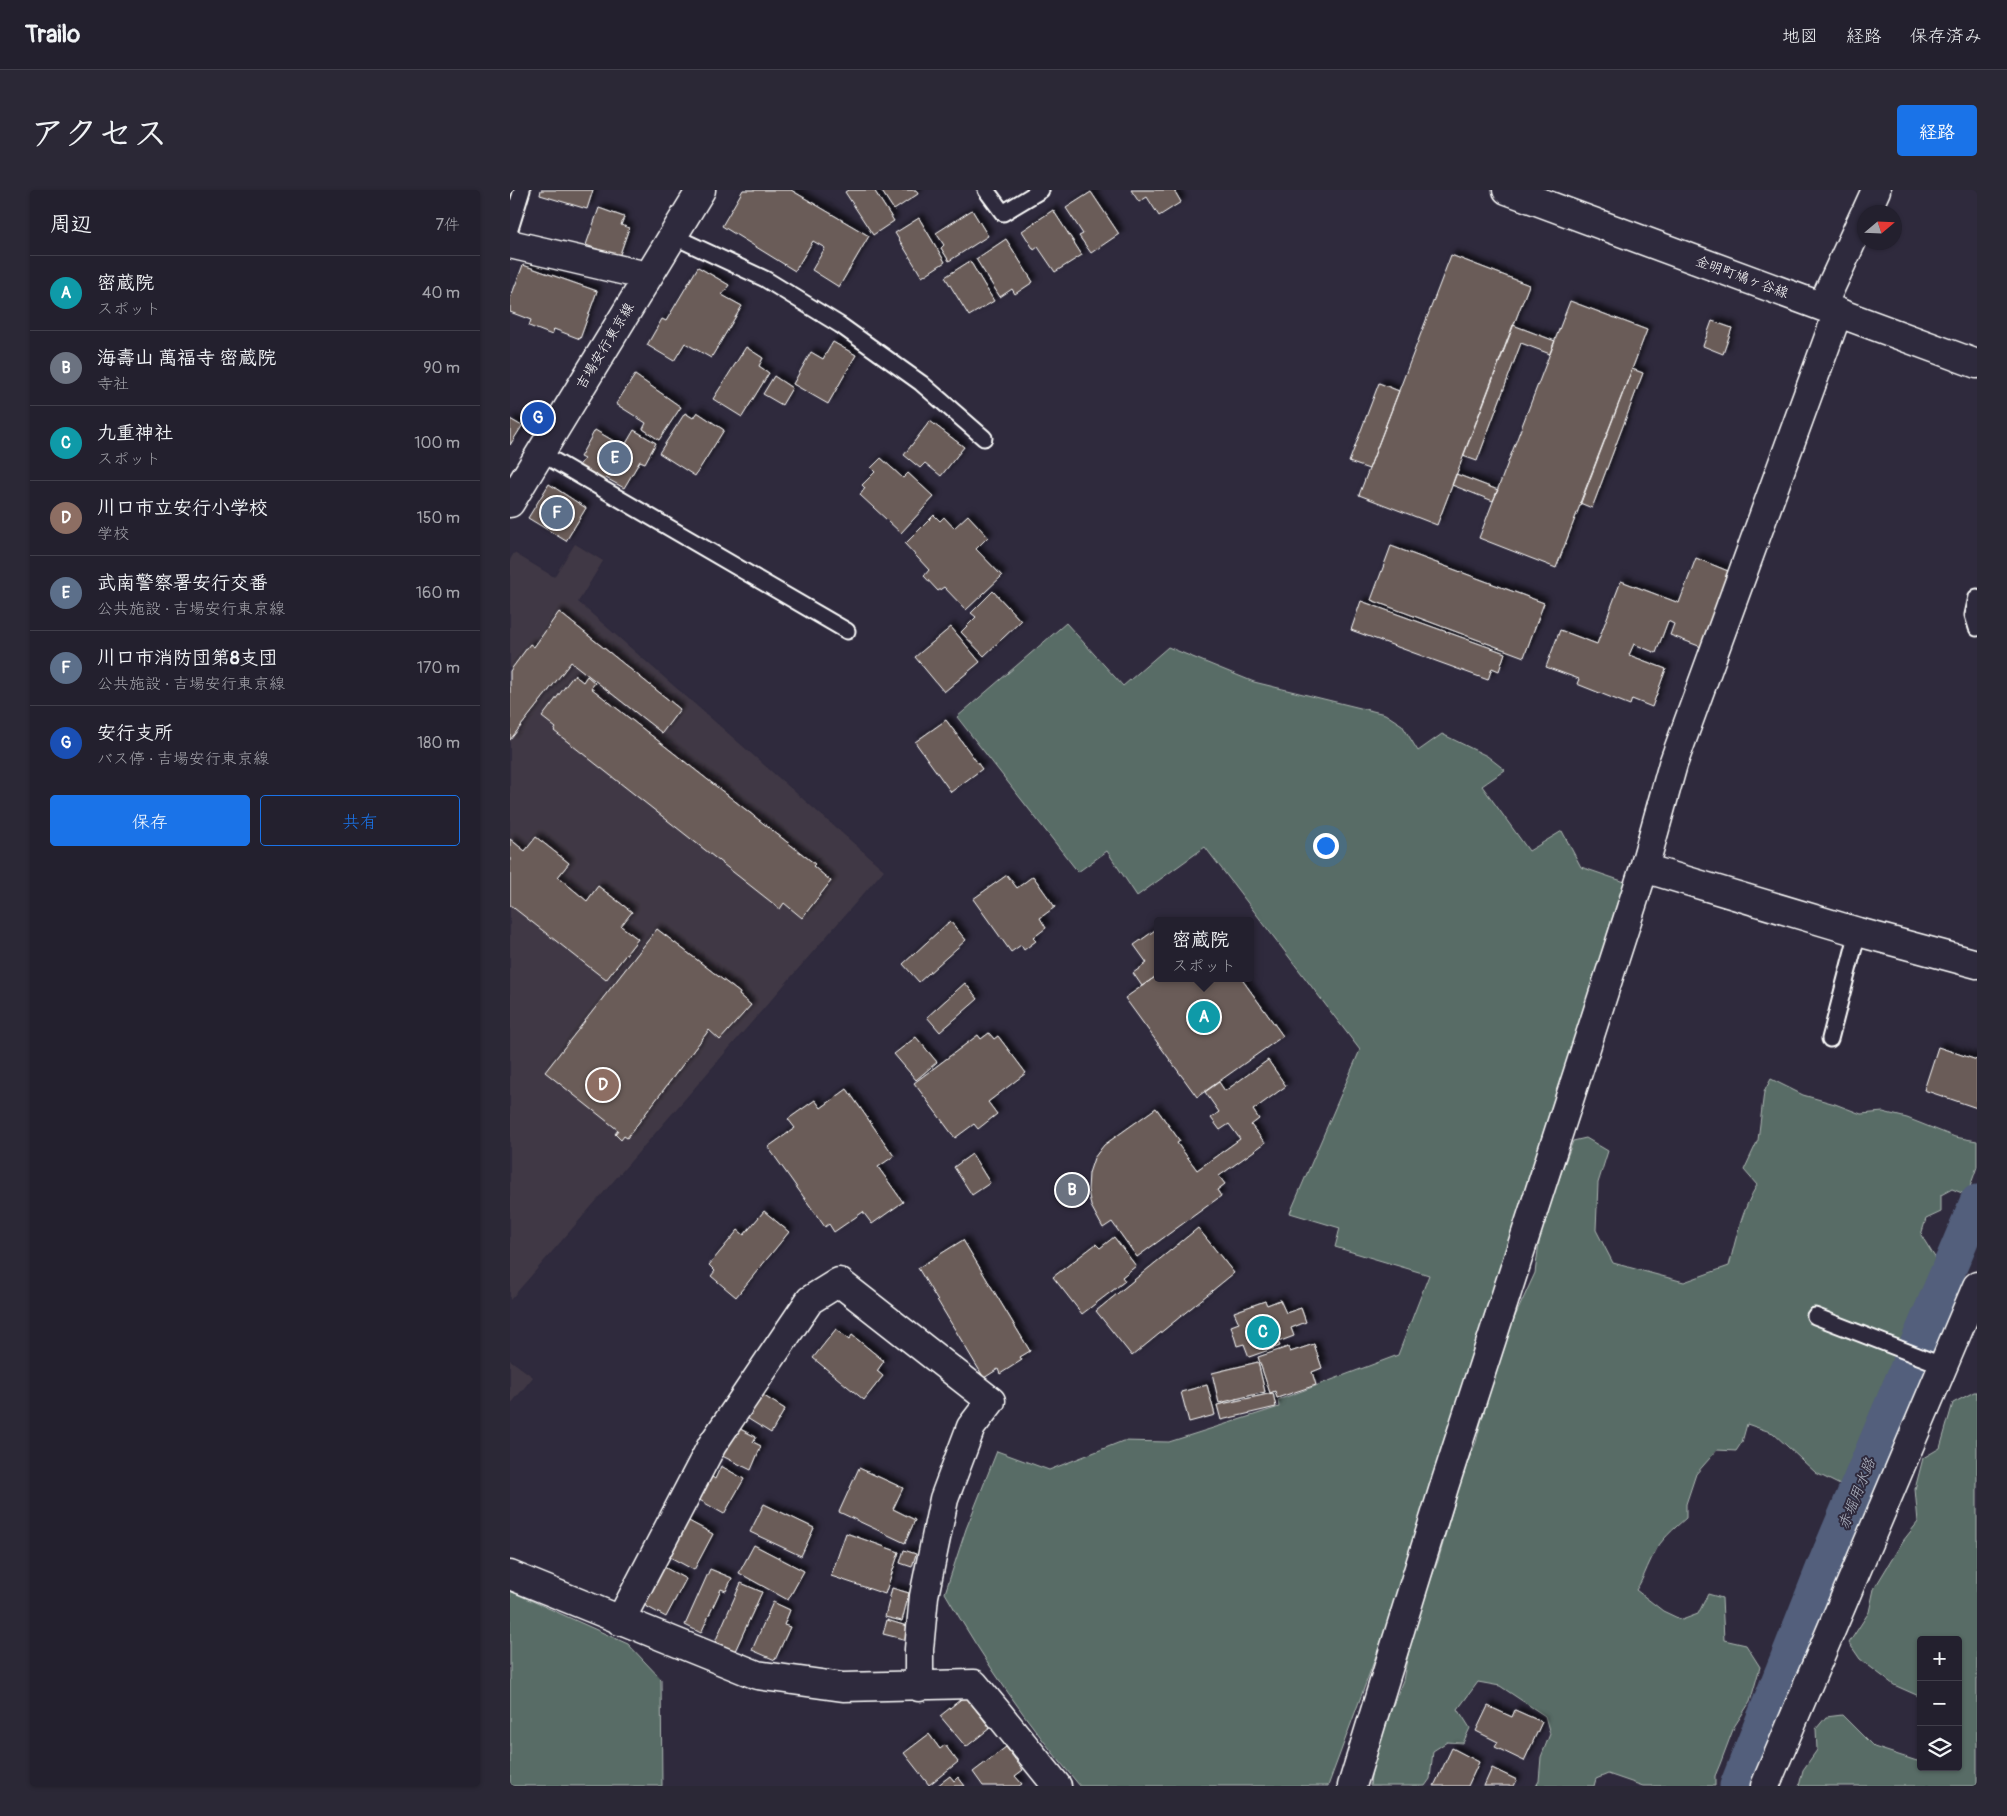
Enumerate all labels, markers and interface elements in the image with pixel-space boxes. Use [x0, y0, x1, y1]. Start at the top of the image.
text: Trailo [25, 20, 80, 49]
text: 地図 [1782, 25, 1818, 48]
text: 経路 [1846, 25, 1882, 48]
text: 保存済み [1910, 25, 1982, 48]
button: 経路 [1897, 105, 1977, 156]
text: アクセス [30, 112, 168, 156]
north arrow [1857, 205, 1902, 250]
text: 周辺 [50, 211, 92, 238]
text: 7件 [436, 215, 460, 235]
street label: 金明町鳩ヶ谷線 [1693, 252, 1791, 302]
text: 密蔵院 [97, 271, 154, 295]
text: A [61, 283, 71, 303]
text: 40 m [422, 283, 460, 303]
text: スポット [97, 299, 161, 319]
street label: 吉場安行東京線 [572, 300, 638, 392]
text: 海壽山 萬福寺 密蔵院 [97, 346, 276, 370]
text: B [61, 358, 71, 378]
text: 90 m [423, 358, 460, 378]
text: 寺社 [97, 374, 129, 394]
pin: G [522, 399, 554, 437]
text: 九重神社 [97, 421, 173, 445]
text: C [61, 433, 71, 453]
text: 100 m [414, 433, 460, 453]
pin: E [599, 439, 631, 477]
text: スポット [97, 449, 161, 469]
pin: F [541, 494, 573, 532]
text: 川口市立安行小学校 [97, 496, 268, 520]
text: D [61, 508, 71, 528]
text: 150 m [416, 508, 460, 528]
text: 学校 [97, 524, 129, 544]
text: 武南警察署安行交番 [97, 571, 268, 595]
text: E [62, 583, 70, 603]
text: 160 m [416, 583, 460, 603]
text: 公共施設 · 吉場安行東京線 [97, 599, 285, 619]
text: 川口市消防団第8支団 [97, 646, 278, 670]
text: F [61, 658, 71, 678]
text: 170 m [417, 658, 460, 678]
text: 公共施設 · 吉場安行東京線 [97, 674, 285, 694]
text: 安行支所 [97, 721, 173, 745]
text: G [61, 733, 71, 753]
text: 180 m [417, 733, 460, 753]
text: バス停 · 吉場安行東京線 [97, 749, 269, 769]
button: 保存 [50, 795, 250, 846]
button: 共有 [260, 795, 460, 846]
your location [1313, 833, 1339, 859]
popup [1154, 917, 1254, 982]
text: 密蔵院 [1172, 928, 1229, 952]
text: スポット [1172, 956, 1236, 976]
pin: A [1188, 998, 1220, 1036]
pin: D [587, 1066, 619, 1104]
pin: B [1056, 1171, 1088, 1209]
pin: C [1247, 1313, 1279, 1351]
water label: 赤堀用水路 [1834, 1455, 1880, 1532]
map controls [1917, 1636, 1962, 1771]
button: + [1917, 1636, 1962, 1681]
button: − [1917, 1681, 1962, 1726]
button: layers [1917, 1726, 1962, 1771]

